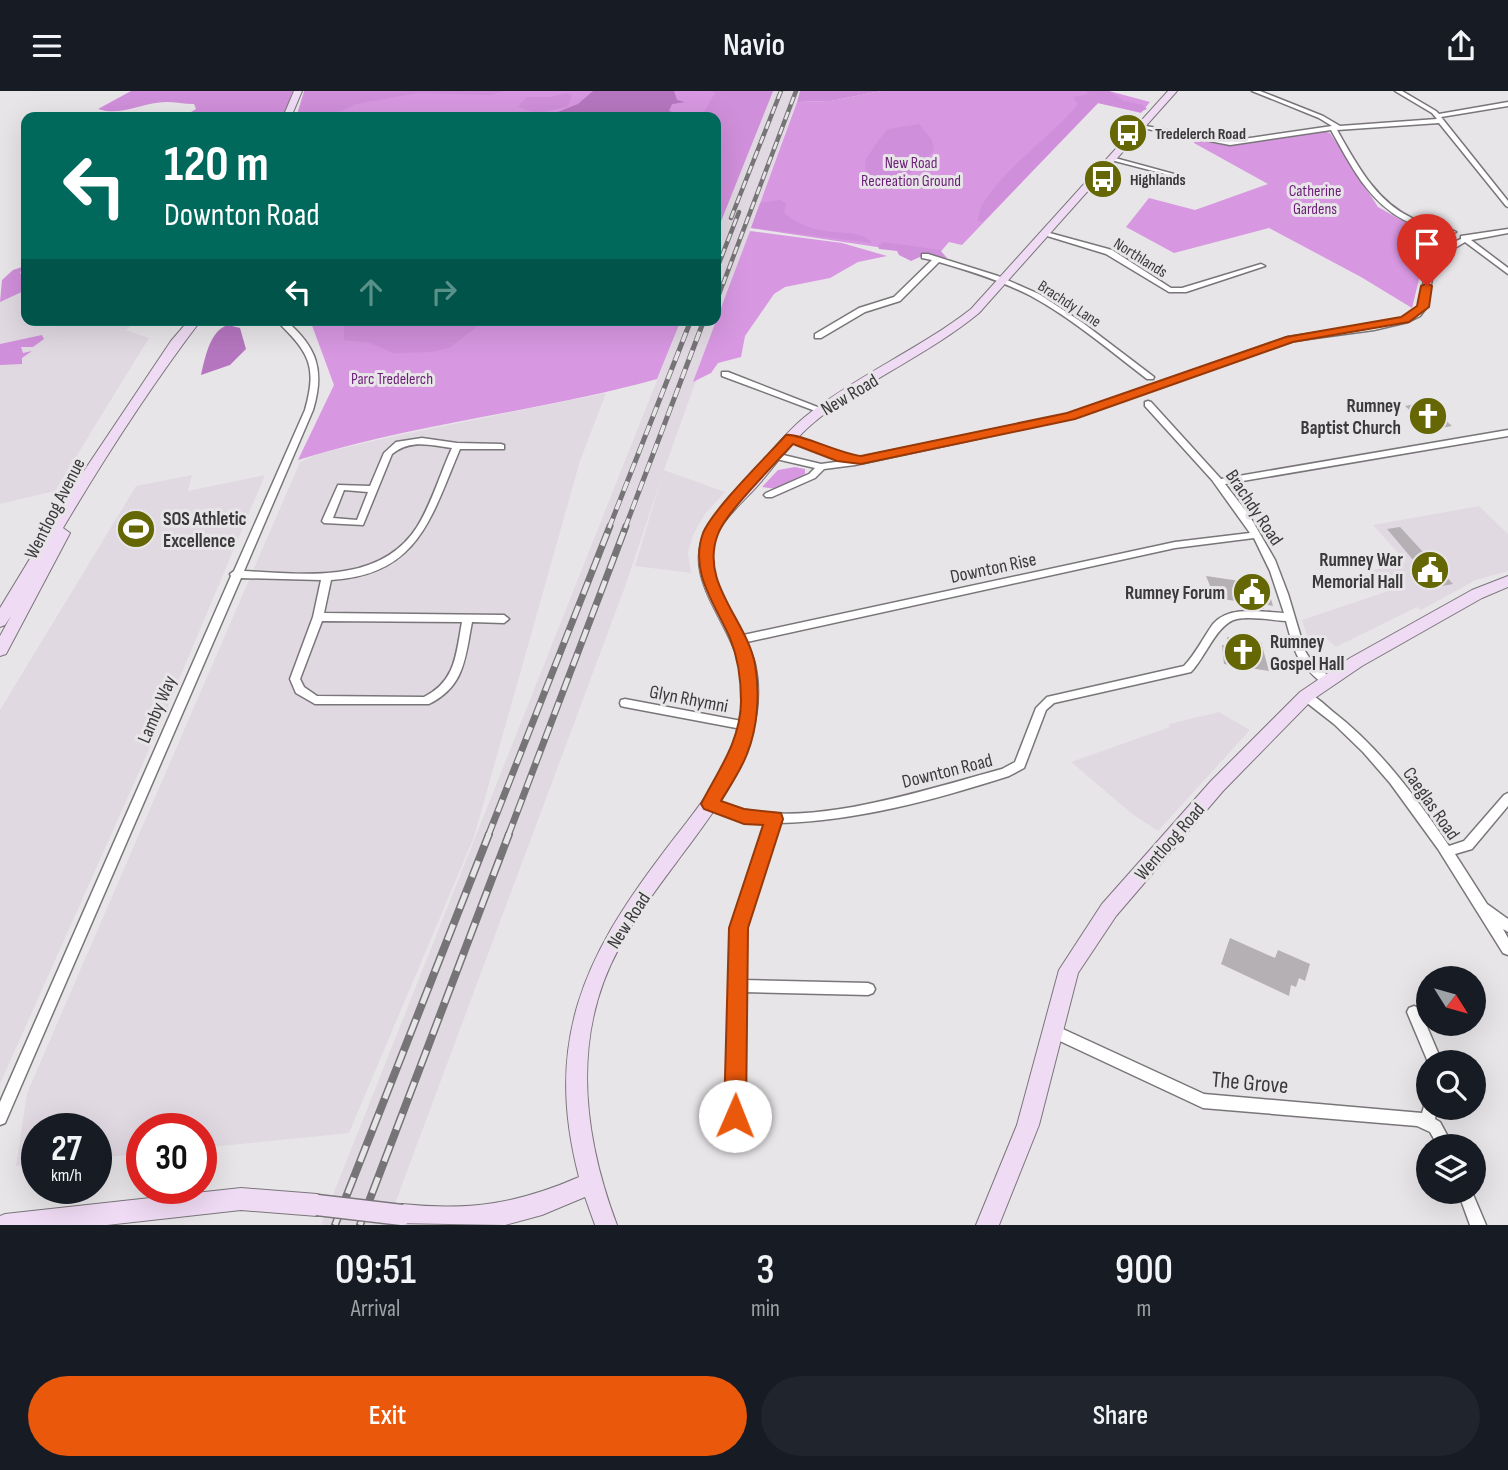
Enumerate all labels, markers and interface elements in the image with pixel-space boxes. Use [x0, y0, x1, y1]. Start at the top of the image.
text: Navio [723, 26, 785, 65]
icon: menu [28, 27, 66, 65]
icon: share [1442, 27, 1480, 65]
bus stop icon: Tredelerch Road [1107, 112, 1149, 154]
place label: Tredelerch Road [1155, 125, 1246, 144]
text: 120 m [164, 136, 269, 195]
icon: left [49, 140, 140, 231]
park label: New Road Recreation Ground [861, 154, 961, 191]
bus stop icon: Highlands [1082, 158, 1124, 200]
place label: Highlands [1130, 171, 1186, 190]
park label: Catherine Gardens [1289, 182, 1341, 219]
text: Downton Road [164, 196, 320, 235]
pin [1397, 214, 1457, 286]
icon: arrive [1408, 225, 1446, 263]
street label: Northlands [1110, 234, 1171, 282]
icon: left [279, 273, 317, 311]
icon: ahead [352, 273, 390, 311]
icon: right [425, 273, 463, 311]
street label: Brachdy Lane [1034, 277, 1104, 332]
street label: New Road [817, 369, 883, 421]
park label: Parc Tredelerch [351, 370, 433, 389]
place label: Rumney Baptist Church [1301, 395, 1401, 440]
church icon: Rumney Baptist Church [1407, 395, 1449, 437]
street label: Wentloog Avenue [20, 454, 91, 563]
street label: Brachdy Road [1220, 466, 1288, 550]
sports icon: SOS Athletic Excellence [115, 508, 157, 550]
place label: SOS Athletic Excellence [163, 508, 247, 553]
street label: Downton Rise [948, 548, 1039, 589]
place label: Rumney War Memorial Hall [1312, 549, 1403, 594]
public building icon: Rumney War Memorial Hall [1409, 549, 1451, 591]
public building icon: Rumney Forum [1231, 571, 1273, 613]
place label: Rumney Forum [1125, 582, 1225, 605]
church icon: Rumney Gospel Hall [1222, 631, 1264, 673]
place label: Rumney Gospel Hall [1270, 631, 1344, 676]
street label: Lamby Way [133, 672, 182, 747]
street label: Glyn Rhymni [647, 681, 730, 718]
street label: Downton Road [900, 749, 995, 794]
street label: Caeglas Road [1397, 763, 1464, 845]
street label: Wentloog Road [1130, 798, 1210, 885]
street label: New Road [603, 888, 656, 953]
north arrow [1416, 966, 1486, 1036]
map controls [1416, 966, 1486, 1204]
button: search [1416, 1050, 1486, 1120]
street label: The Grove [1210, 1066, 1289, 1100]
position arrow [698, 1079, 772, 1153]
speed limit sign: 30 [126, 1113, 217, 1204]
text: 27 [51, 1128, 82, 1171]
button: layers [1416, 1134, 1486, 1204]
text: km/h [51, 1165, 82, 1186]
text: 09:51 [335, 1245, 416, 1296]
text: 3 [756, 1245, 775, 1296]
text: 900 [1115, 1245, 1173, 1296]
text: Arrival [351, 1295, 400, 1323]
text: min [751, 1295, 780, 1323]
text: m [1137, 1295, 1151, 1323]
button: Exit [28, 1376, 747, 1456]
button: Share [761, 1376, 1480, 1456]

